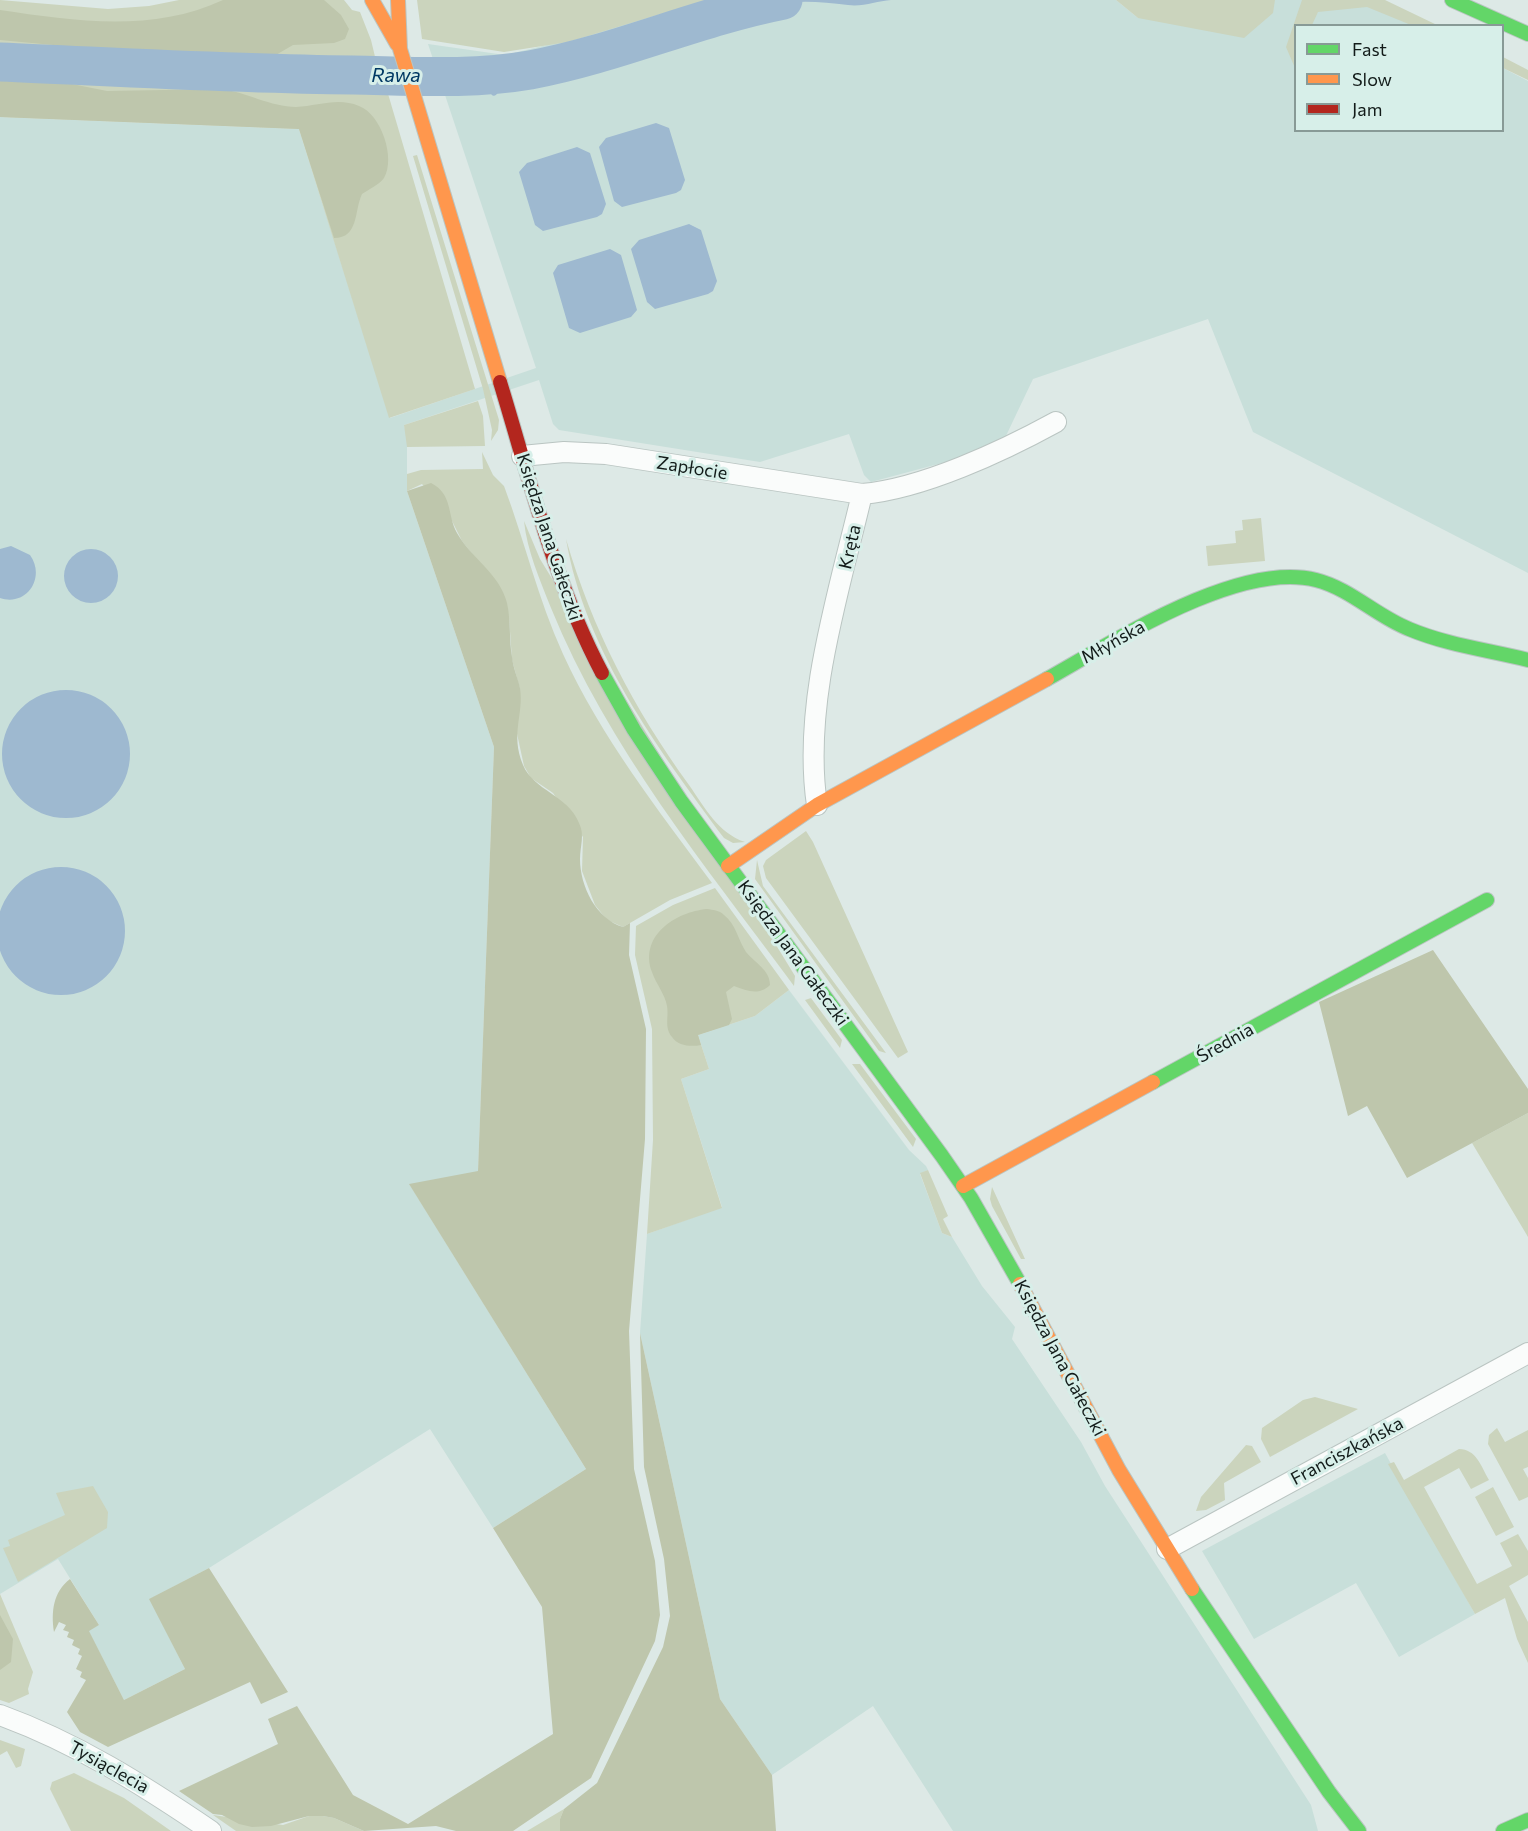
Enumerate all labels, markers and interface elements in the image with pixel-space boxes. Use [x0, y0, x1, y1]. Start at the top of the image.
legend [1294, 24, 1504, 132]
text: Fast [1352, 38, 1387, 60]
water label: Rawa [371, 63, 421, 87]
text: Slow [1352, 68, 1392, 90]
text: Jam [1352, 98, 1382, 120]
street label: Księdza Jana Gałeczki [512, 451, 586, 623]
street label: Zapłocie [655, 452, 729, 484]
street label: Kręta [834, 523, 866, 571]
street label: Młyńska [1077, 616, 1149, 668]
street label: Księdza Jana Gałeczki [733, 876, 853, 1030]
street label: Średnia [1193, 1019, 1257, 1067]
street label: Księdza Jana Gałeczki [1010, 1276, 1110, 1440]
street label: Franciszkańska [1287, 1412, 1407, 1490]
street label: Tysiąclecia [65, 1736, 153, 1798]

